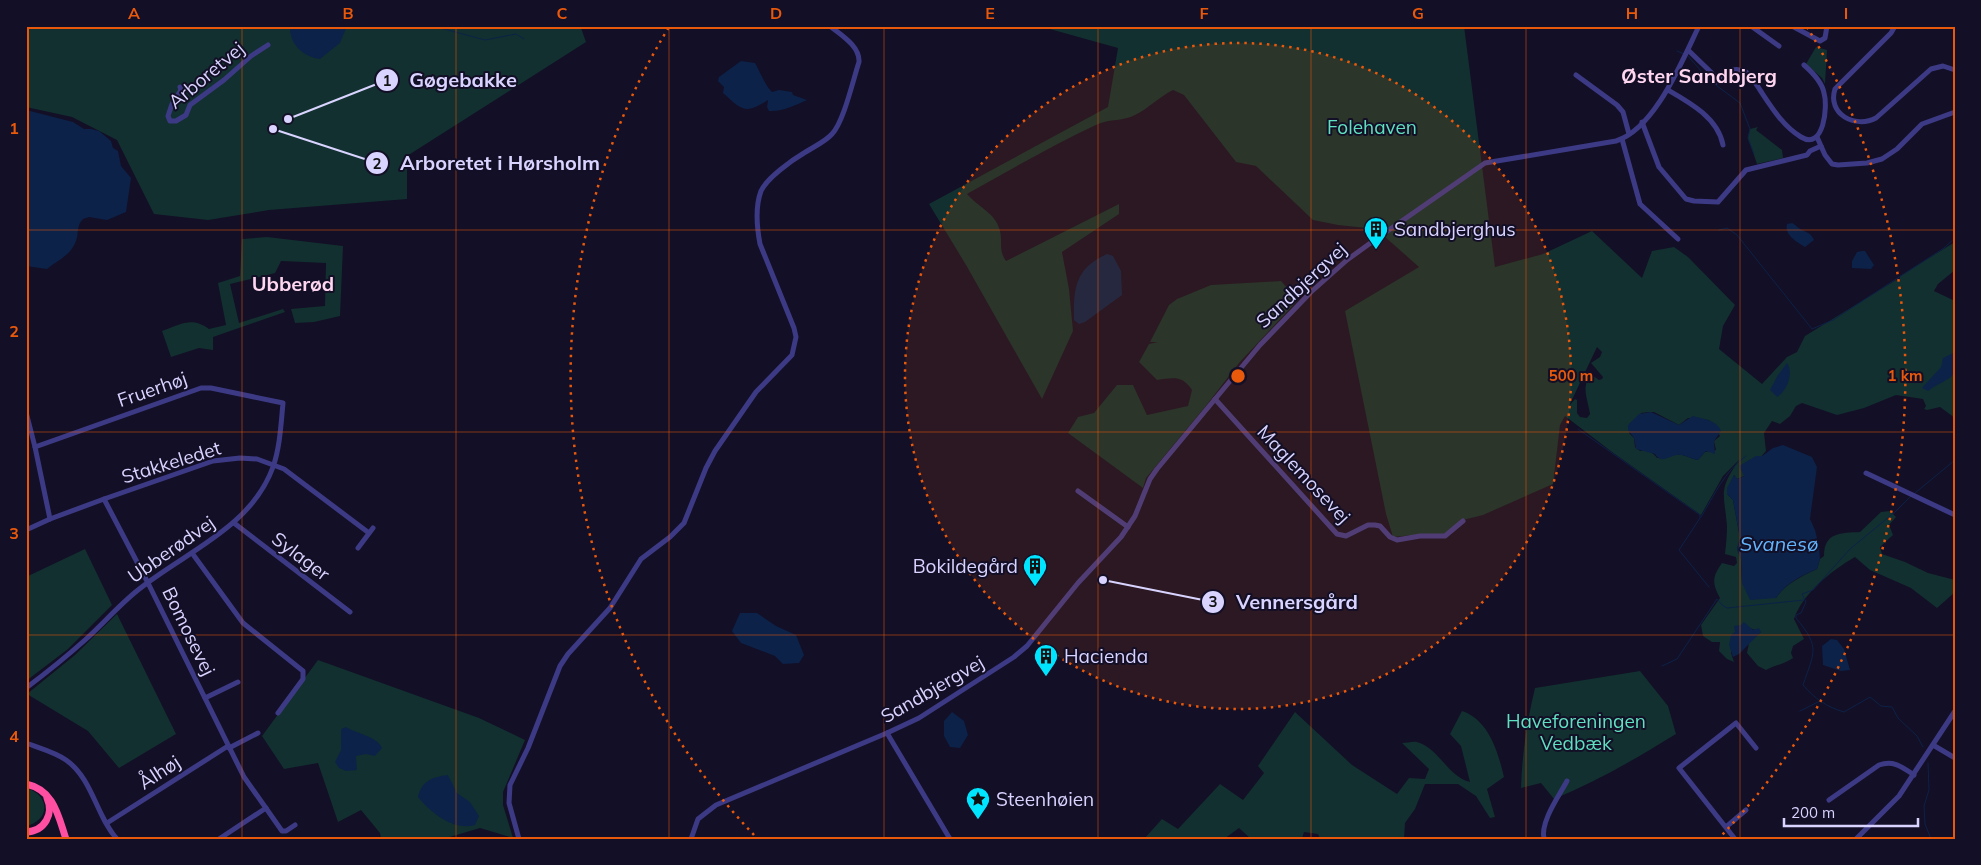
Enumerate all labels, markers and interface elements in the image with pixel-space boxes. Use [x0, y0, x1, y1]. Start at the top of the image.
text: A [128, 3, 140, 23]
text: B [342, 3, 354, 23]
text: C [557, 3, 568, 23]
text: D [770, 3, 782, 23]
text: E [985, 3, 995, 23]
text: F [1199, 3, 1209, 23]
text: G [1412, 3, 1424, 23]
text: H [1626, 3, 1638, 23]
text: I [1844, 3, 1848, 23]
street label: Arboretvej [163, 36, 249, 114]
callout: Gøgebakke [374, 63, 527, 98]
district label: Øster Sandbjerg [1621, 63, 1777, 88]
text: Gøgebakke [409, 67, 517, 92]
text: 1 [382, 71, 392, 90]
park label: Folehaven [1327, 115, 1417, 139]
text: 1 [9, 118, 19, 138]
callout: Arboretet i Hørsholm [365, 146, 610, 181]
text: Arboretet i Hørsholm [400, 150, 600, 175]
text: 2 [372, 154, 382, 173]
building icon: Sandbjerghus [1363, 216, 1389, 250]
place label: Sandbjerghus [1394, 217, 1516, 241]
street label: Sandbjergvej [1251, 237, 1351, 333]
district label: Ubberød [252, 271, 334, 296]
text: 2 [9, 321, 19, 341]
street label: Fruerhøj [114, 366, 190, 412]
text: 500 m [1549, 366, 1593, 385]
text: 1 km [1888, 366, 1922, 385]
centre of rings [1229, 367, 1247, 385]
street label: Maglemosevej [1252, 420, 1356, 528]
street label: Stakkeledet [118, 435, 224, 488]
street label: Ubberødvej [123, 510, 219, 588]
text: 3 [9, 523, 19, 543]
street label: Sylager [267, 526, 335, 586]
water label: Svanesø [1740, 531, 1818, 556]
building icon: Bokildegård [1022, 553, 1048, 587]
place label: Bokildegård [913, 554, 1018, 578]
street label: Bomosevej [157, 583, 221, 679]
callout: Vennersgård [1201, 584, 1367, 619]
text: Vennersgård [1235, 589, 1358, 614]
text: 3 [1208, 592, 1218, 611]
building icon: Hacienda [1033, 643, 1059, 677]
place label: Hacienda [1064, 644, 1148, 668]
street label: Sandbjergvej [876, 650, 988, 728]
park label: Haveforeningen Vedbæk [1506, 709, 1646, 755]
text: 4 [9, 726, 19, 746]
street label: Ålhøj [134, 750, 184, 794]
place icon: Steenhøien [965, 786, 991, 820]
place label: Steenhøien [996, 787, 1094, 811]
scale bar [1784, 795, 1917, 827]
text: 200 m [1791, 803, 1835, 822]

